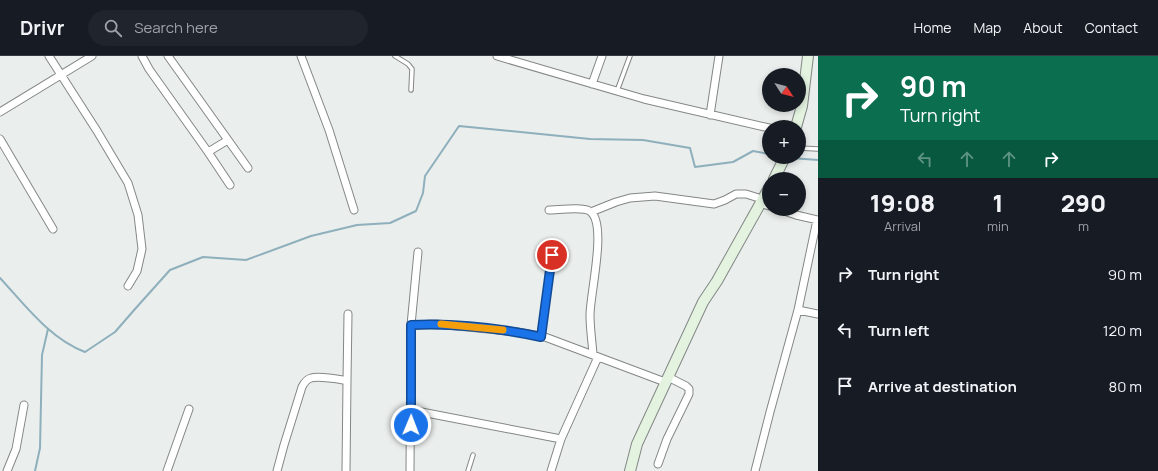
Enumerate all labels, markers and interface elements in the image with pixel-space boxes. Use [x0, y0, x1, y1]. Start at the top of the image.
search box [88, 10, 368, 46]
text: Drivr [20, 15, 64, 41]
icon: search [102, 17, 124, 39]
text: Search here [134, 17, 218, 38]
text: Home [914, 18, 951, 37]
text: Map [973, 18, 1001, 37]
text: About [1023, 18, 1063, 37]
text: Contact [1085, 18, 1138, 37]
text: 90 m [900, 67, 967, 105]
north arrow [762, 68, 806, 112]
map controls [762, 68, 806, 216]
icon: right [834, 72, 886, 124]
text: Turn right [900, 103, 981, 127]
button: + [762, 120, 806, 164]
icon: left [914, 148, 936, 170]
icon: ahead [956, 148, 978, 170]
icon: ahead [998, 148, 1020, 170]
icon: right [1040, 148, 1062, 170]
button: − [762, 172, 806, 216]
text: 19:08 [870, 186, 935, 219]
text: 1 [993, 186, 1003, 219]
text: 290 [1061, 186, 1106, 219]
text: Arrival [884, 217, 921, 235]
text: min [987, 217, 1009, 235]
text: m [1078, 217, 1089, 235]
pin [535, 238, 569, 272]
icon: arrive [541, 244, 563, 266]
icon: right [834, 263, 856, 285]
text: Turn right [868, 264, 939, 285]
text: 90 m [1108, 264, 1142, 285]
icon: left [834, 319, 856, 341]
text: Turn left [868, 320, 930, 341]
text: 120 m [1103, 320, 1142, 341]
icon: arrive [834, 375, 856, 397]
text: Arrive at destination [868, 376, 1017, 397]
text: 80 m [1108, 376, 1142, 397]
position arrow [390, 404, 432, 446]

